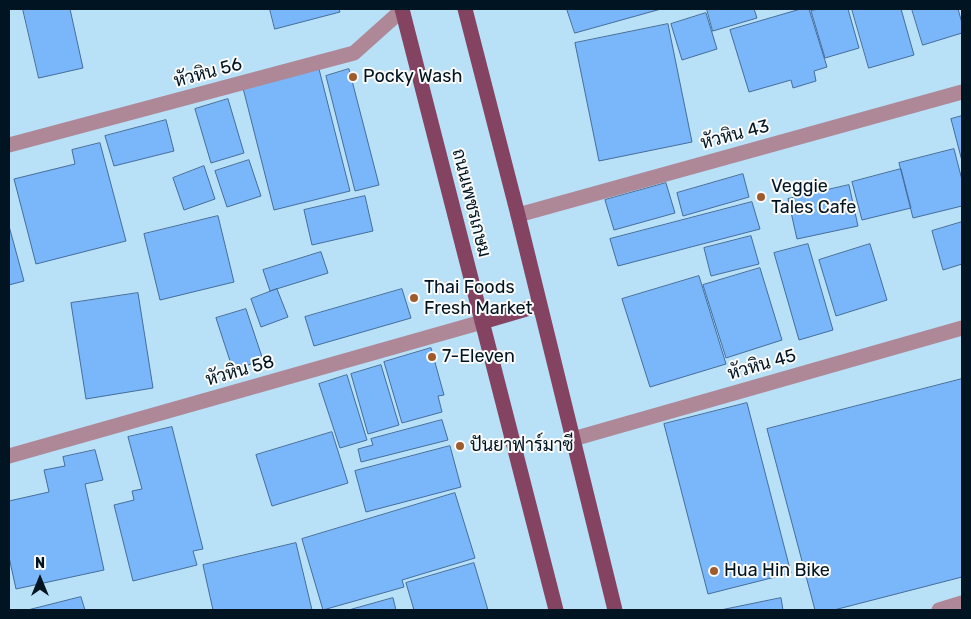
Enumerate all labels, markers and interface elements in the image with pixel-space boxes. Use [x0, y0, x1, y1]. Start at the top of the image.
street label: หัวหิน 56 [172, 54, 244, 92]
place label: Pocky Wash [363, 66, 462, 88]
marker: Pocky Wash [347, 71, 359, 83]
street label: หัวหิน 43 [698, 116, 772, 154]
street label: ถนนเพชรเกษม [447, 147, 495, 259]
place label: Veggie Tales Cafe [771, 176, 856, 218]
marker: Veggie Tales Cafe [755, 191, 767, 203]
place label: Thai Foods Fresh Market [424, 277, 533, 320]
marker: Thai Foods Fresh Market [408, 292, 420, 304]
street label: หัวหิน 45 [725, 345, 799, 385]
place label: 7-Eleven [442, 346, 515, 368]
street label: หัวหิน 58 [203, 351, 277, 391]
marker: 7-Eleven [426, 351, 438, 363]
place label: ปันยาฟาร์มาซี [470, 435, 574, 457]
marker: ปันยาฟาร์มาซี [454, 440, 466, 452]
north arrow [15, 554, 65, 604]
text: N [35, 555, 45, 572]
place label: Hua Hin Bike [724, 560, 830, 582]
marker: Hua Hin Bike [708, 565, 720, 577]

